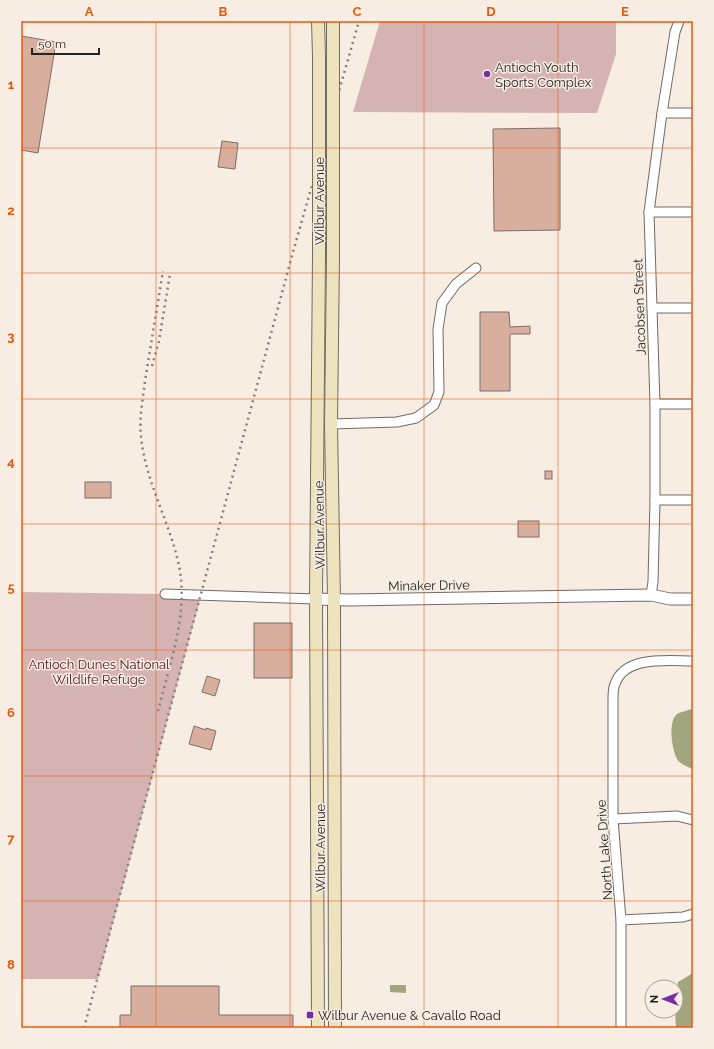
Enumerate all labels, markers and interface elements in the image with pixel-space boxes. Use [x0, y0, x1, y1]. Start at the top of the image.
text: A [85, 4, 94, 19]
text: B [219, 4, 228, 19]
text: C [353, 4, 362, 19]
text: D [486, 4, 496, 19]
text: E [621, 4, 629, 19]
scale bar [32, 30, 99, 56]
text: 50 m [38, 37, 66, 51]
place label: Antioch Youth Sports Complex [495, 60, 592, 90]
marker: Antioch Youth Sports Complex [482, 69, 492, 79]
text: 1 [8, 77, 15, 92]
street label: Wilbur Avenue [312, 156, 327, 245]
text: 2 [7, 203, 15, 218]
street label: Jacobsen Street [630, 258, 649, 356]
text: 3 [7, 329, 15, 344]
text: 4 [7, 454, 15, 469]
street label: Wilbur Avenue [311, 480, 328, 569]
street label: Minaker Drive [388, 577, 470, 594]
text: 5 [7, 580, 15, 595]
park label: Antioch Dunes National Wildlife Refuge [28, 657, 170, 687]
text: 6 [7, 705, 15, 720]
street label: North Lake Drive [593, 799, 615, 901]
street label: Wilbur Avenue [313, 803, 328, 892]
text: 7 [7, 831, 15, 846]
text: 8 [7, 957, 15, 972]
north arrow [644, 979, 684, 1019]
text: N [648, 995, 661, 1003]
place label: Wilbur Avenue & Cavallo Road [318, 1008, 501, 1023]
marker: Wilbur Avenue & Cavallo Road [305, 1010, 315, 1020]

